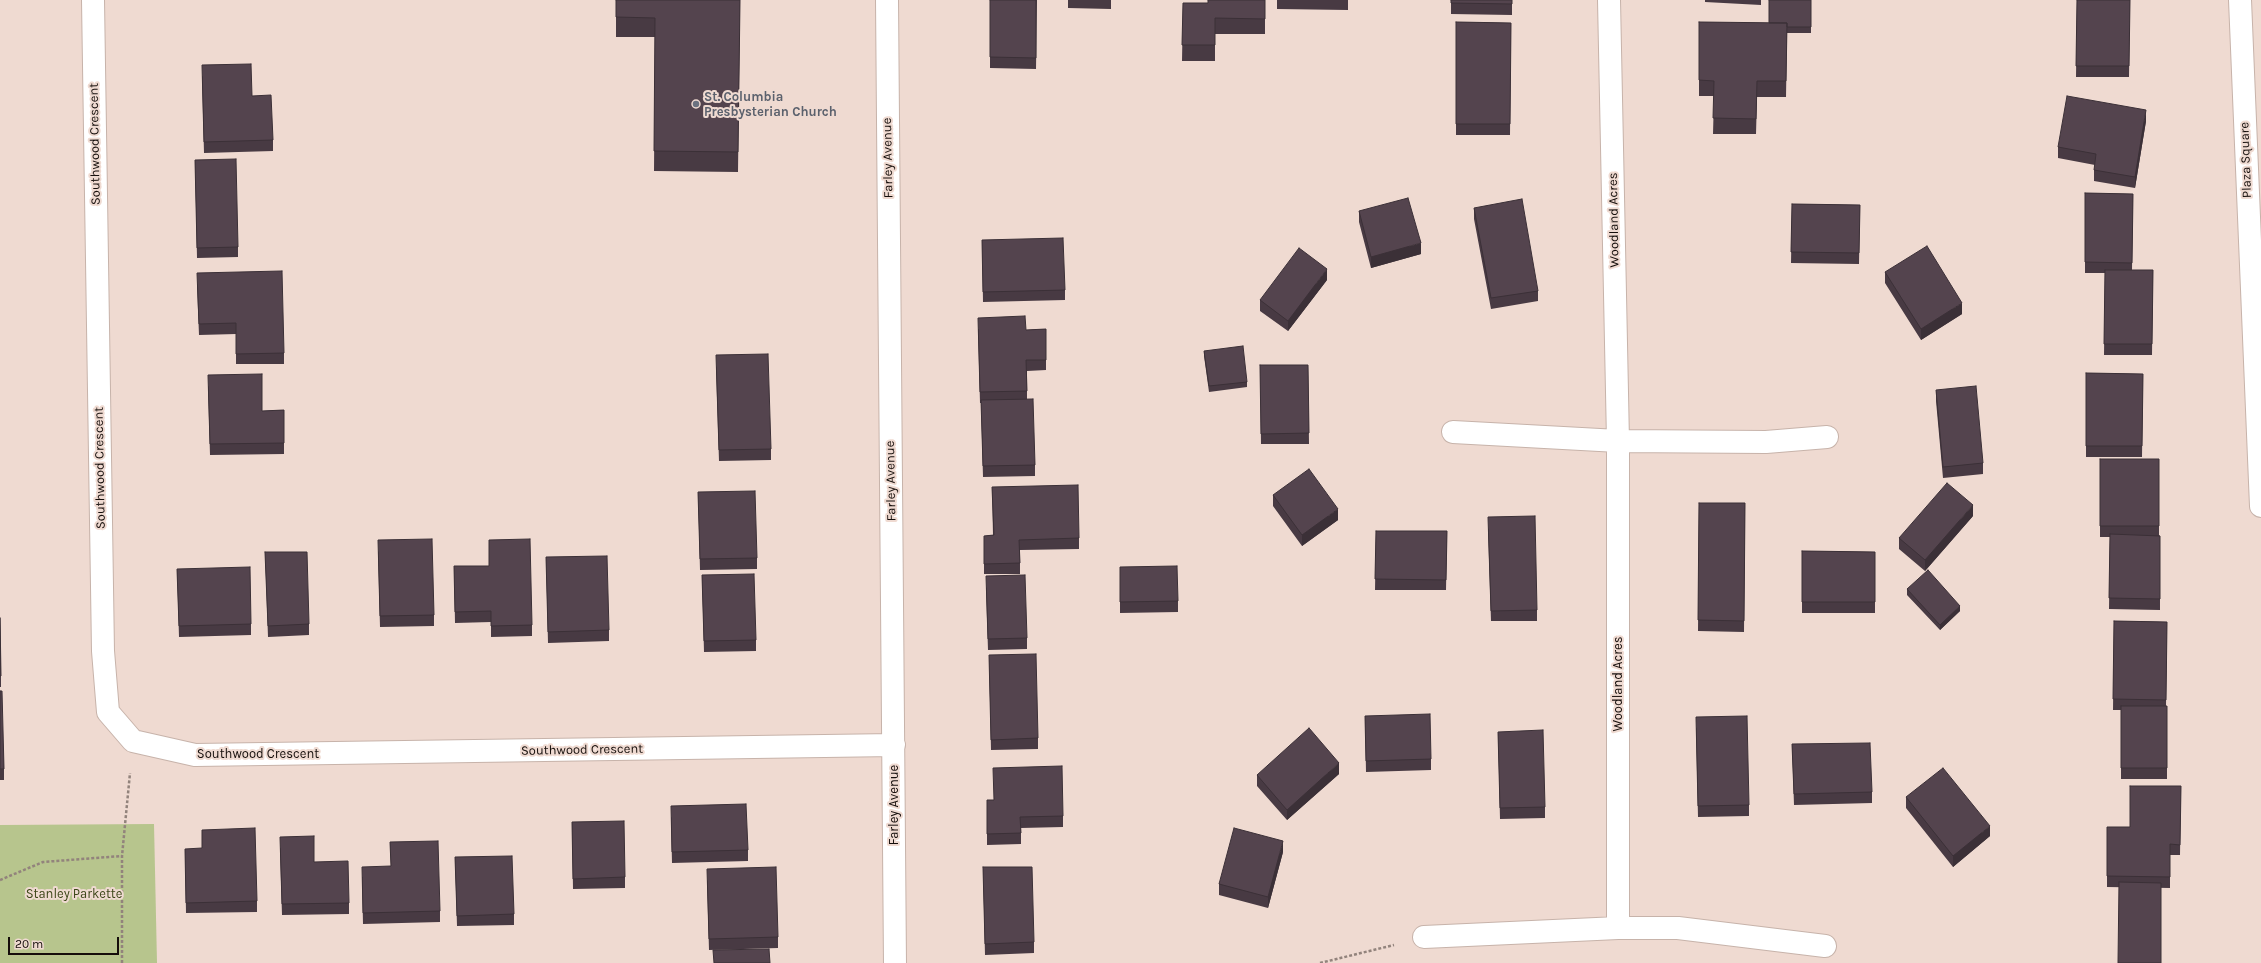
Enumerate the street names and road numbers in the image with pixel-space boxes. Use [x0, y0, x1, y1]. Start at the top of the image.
street label: Southwood Crescent [86, 83, 104, 205]
street label: Farley Avenue [879, 118, 897, 198]
street label: Plaza Square [2237, 122, 2255, 198]
street label: Woodland Acres [1605, 172, 1623, 268]
street label: Southwood Crescent [91, 407, 109, 529]
street label: Farley Avenue [882, 441, 900, 521]
street label: Woodland Acres [1610, 637, 1626, 731]
street label: Southwood Crescent [521, 741, 643, 759]
street label: Southwood Crescent [197, 746, 319, 762]
street label: Farley Avenue [886, 765, 902, 845]

